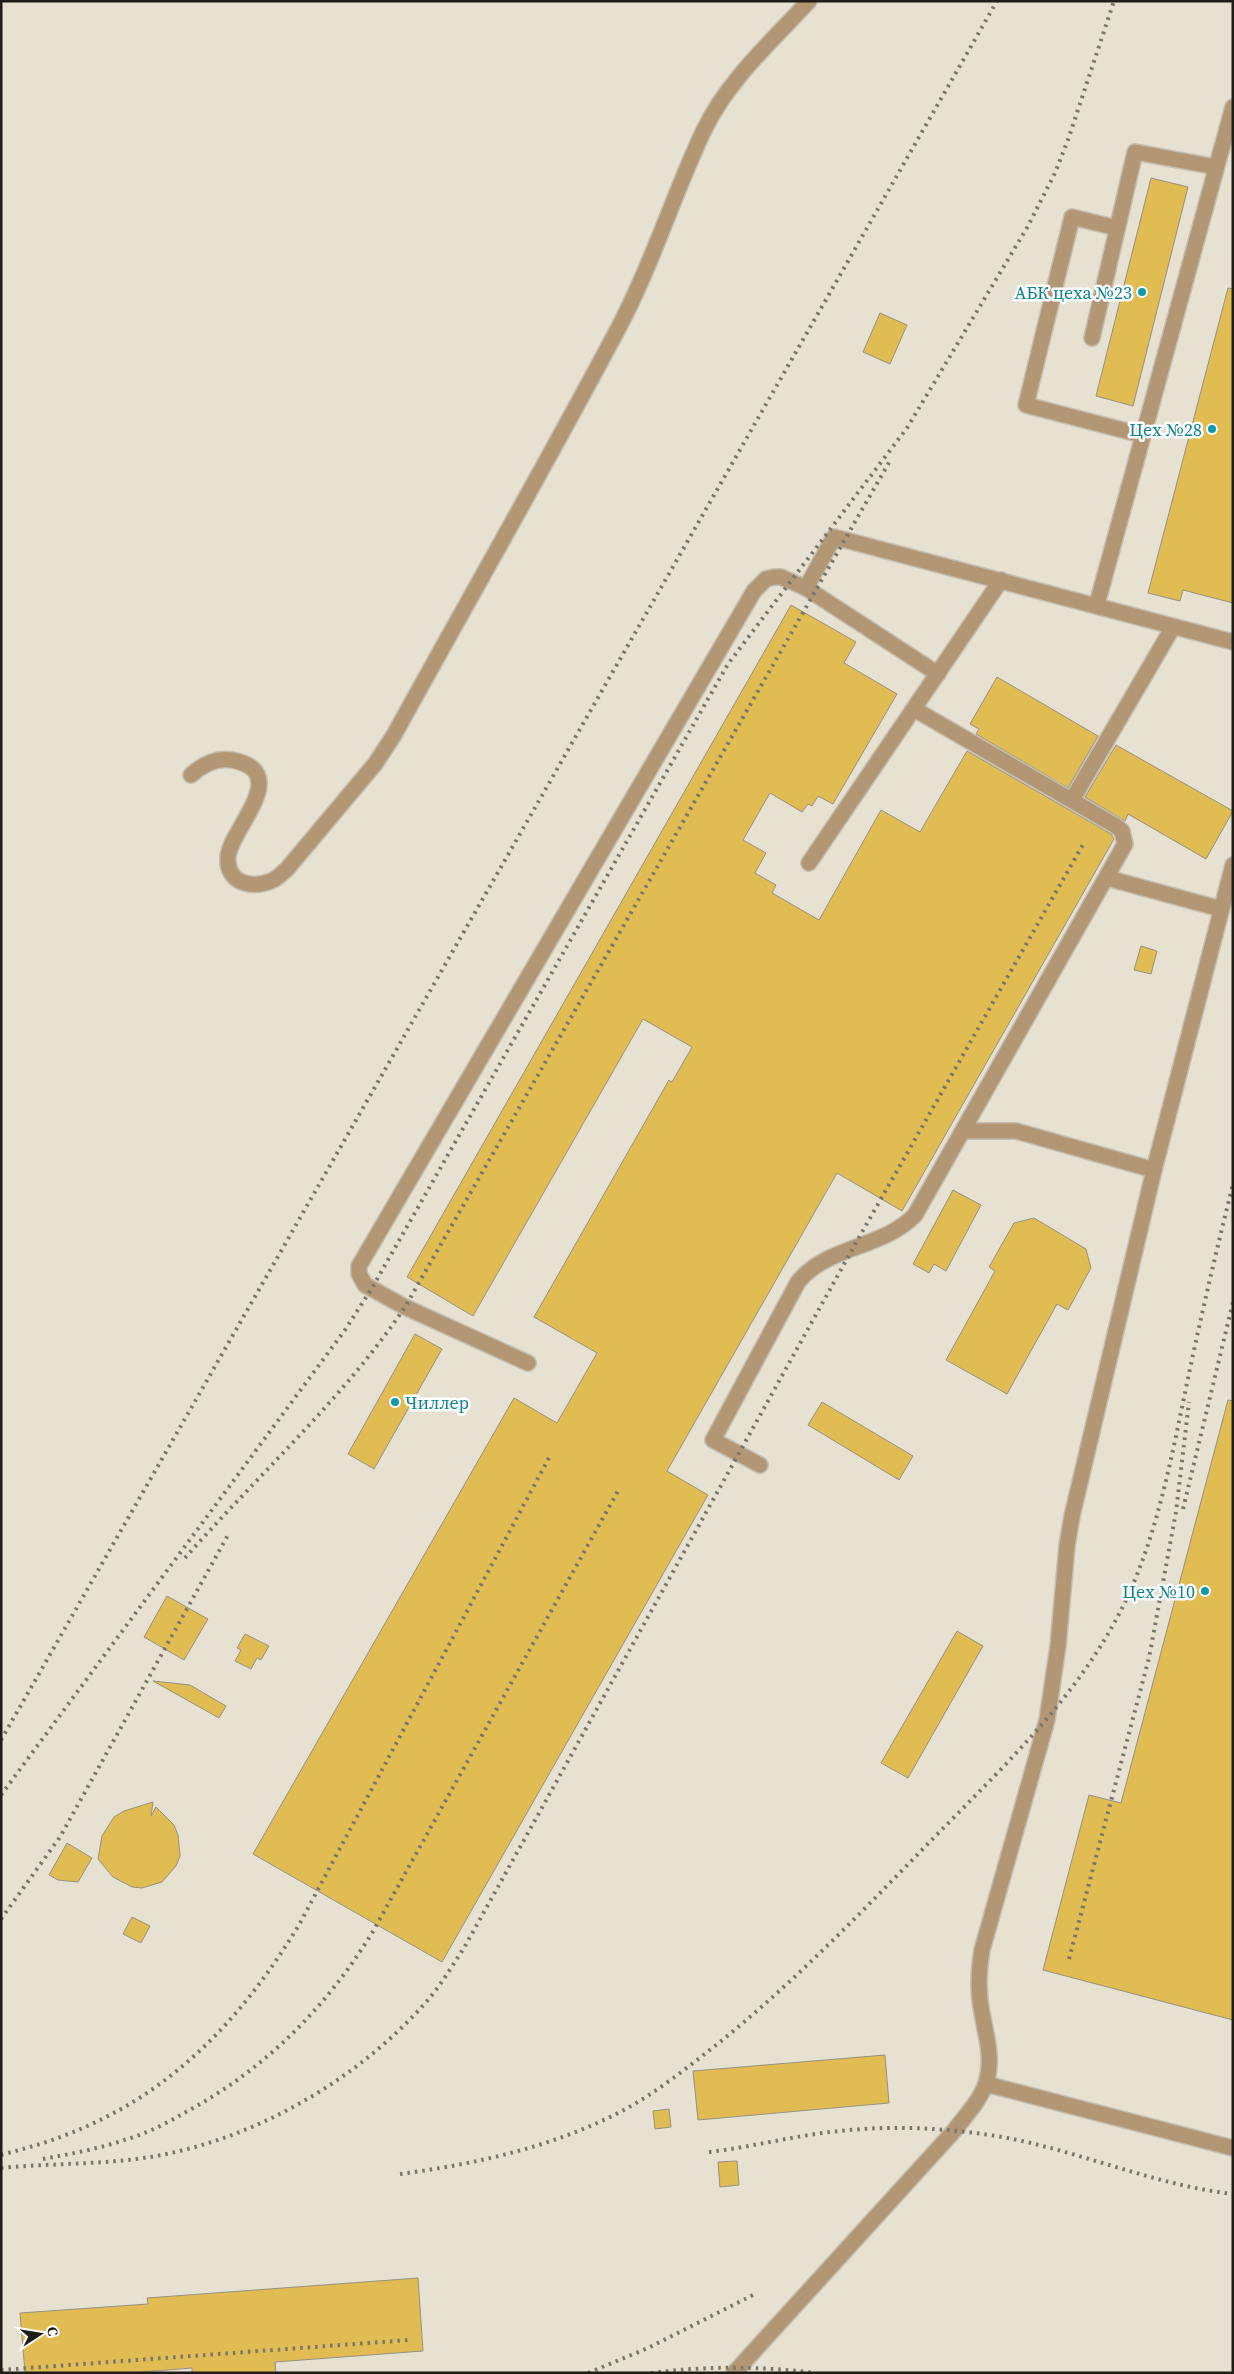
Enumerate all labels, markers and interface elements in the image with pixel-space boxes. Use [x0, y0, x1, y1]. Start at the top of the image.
place label: АБК цеха №23 [1014, 280, 1132, 305]
marker: АБК цеха №23 [1136, 286, 1148, 298]
place label: Цех №28 [1129, 417, 1202, 442]
marker: Цех №28 [1206, 423, 1218, 435]
place label: Чиллер [405, 1390, 469, 1415]
marker: Чиллер [389, 1396, 401, 1408]
place label: Цех №10 [1122, 1579, 1195, 1604]
marker: Цех №10 [1199, 1585, 1211, 1597]
north arrow [15, 2309, 65, 2359]
text: С [42, 2325, 63, 2338]

